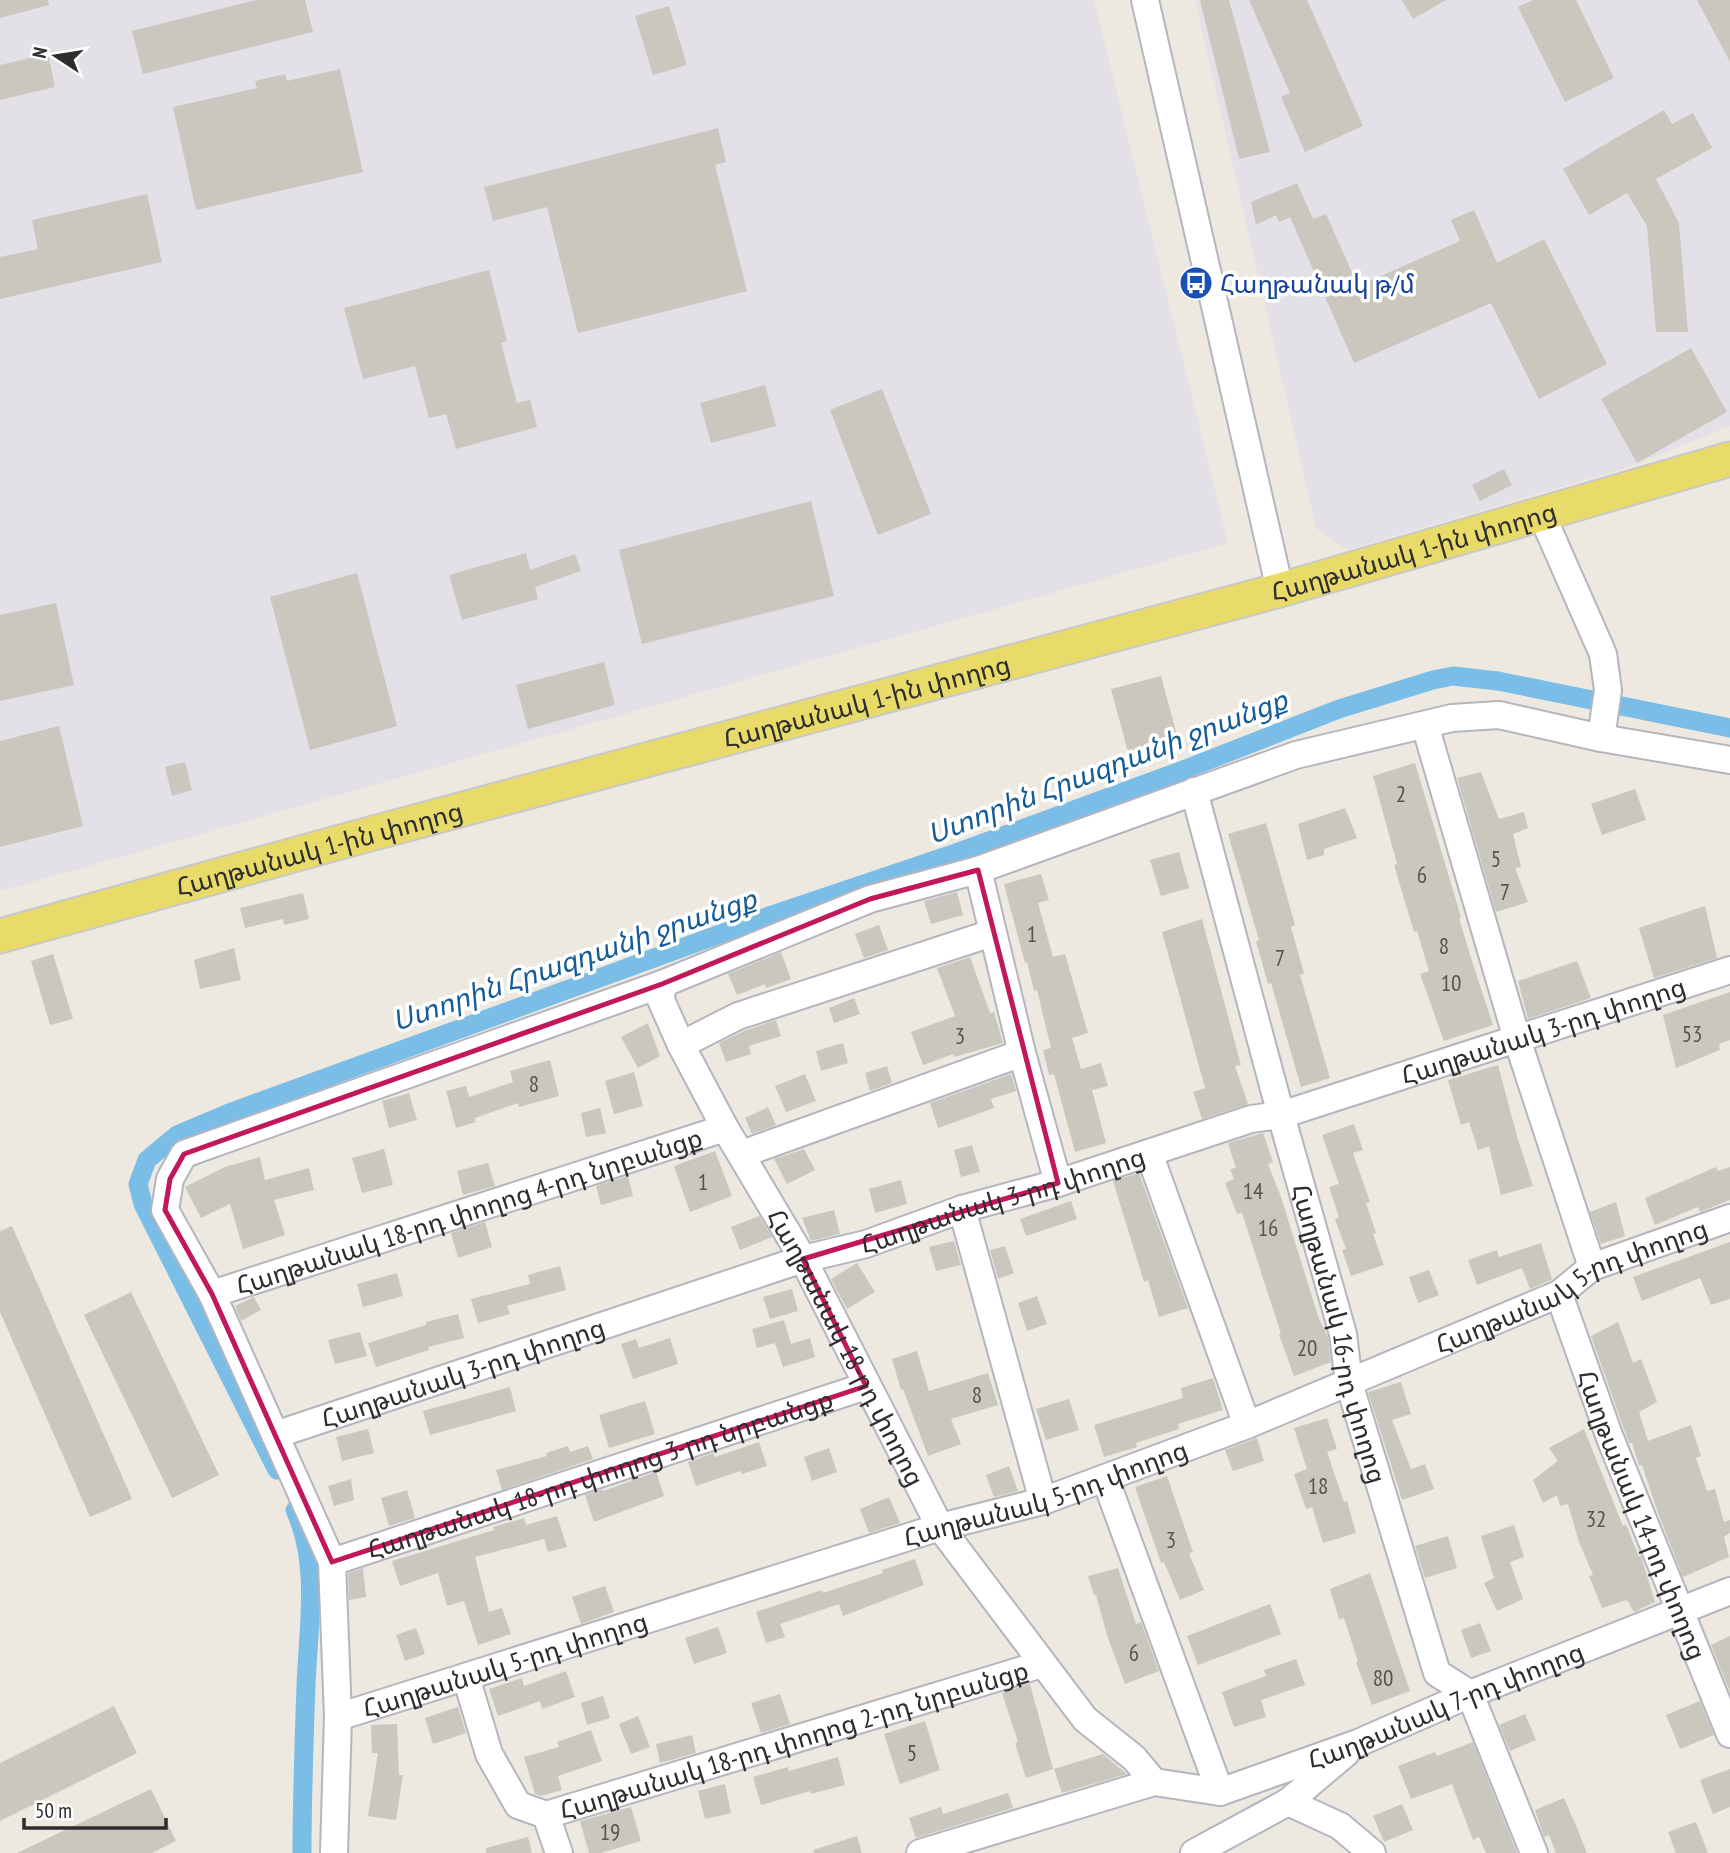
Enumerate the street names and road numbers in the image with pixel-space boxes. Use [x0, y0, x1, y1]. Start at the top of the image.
street label: Հաղթանակ 1-ին փողոց [1267, 494, 1560, 608]
street label: Հաղթանակ 1-ին փողոց [719, 647, 1014, 755]
street label: Հաղթանակ 1-ին փողոց [172, 793, 466, 903]
street label: Հաղթանակ 3-րդ փողոց [1397, 969, 1690, 1092]
street label: Հաղթանակ 18-րդ փողոց 4-րդ նրբանցք [231, 1120, 706, 1302]
street label: Հաղթանակ 3-րդ փողոց [856, 1139, 1149, 1261]
street label: Հաղթանակ 16-րդ փողոց [1285, 1180, 1395, 1487]
street label: Հաղթանակ 18-րդ փողոց [760, 1202, 933, 1492]
street label: Հաղթանակ 5-րդ փողոց [1430, 1211, 1712, 1361]
street label: Հաղթանակ 3-րդ փողոց [317, 1310, 609, 1435]
street label: Հաղթանակ 14-րդ փողոց [1571, 1365, 1715, 1664]
street label: Հաղթանակ 18-րդ փողոց 3-րդ նրբանցք [363, 1382, 837, 1566]
street label: Հաղթանակ 5-րդ փողոց [899, 1432, 1192, 1554]
street label: Հաղթանակ 5-րդ փողոց [358, 1604, 651, 1725]
street label: Հաղթանակ 7-րդ փողոց [1303, 1634, 1588, 1776]
street label: Հաղթանակ 18-րդ փողոց 2-րդ նրբանցք [555, 1653, 1032, 1826]

